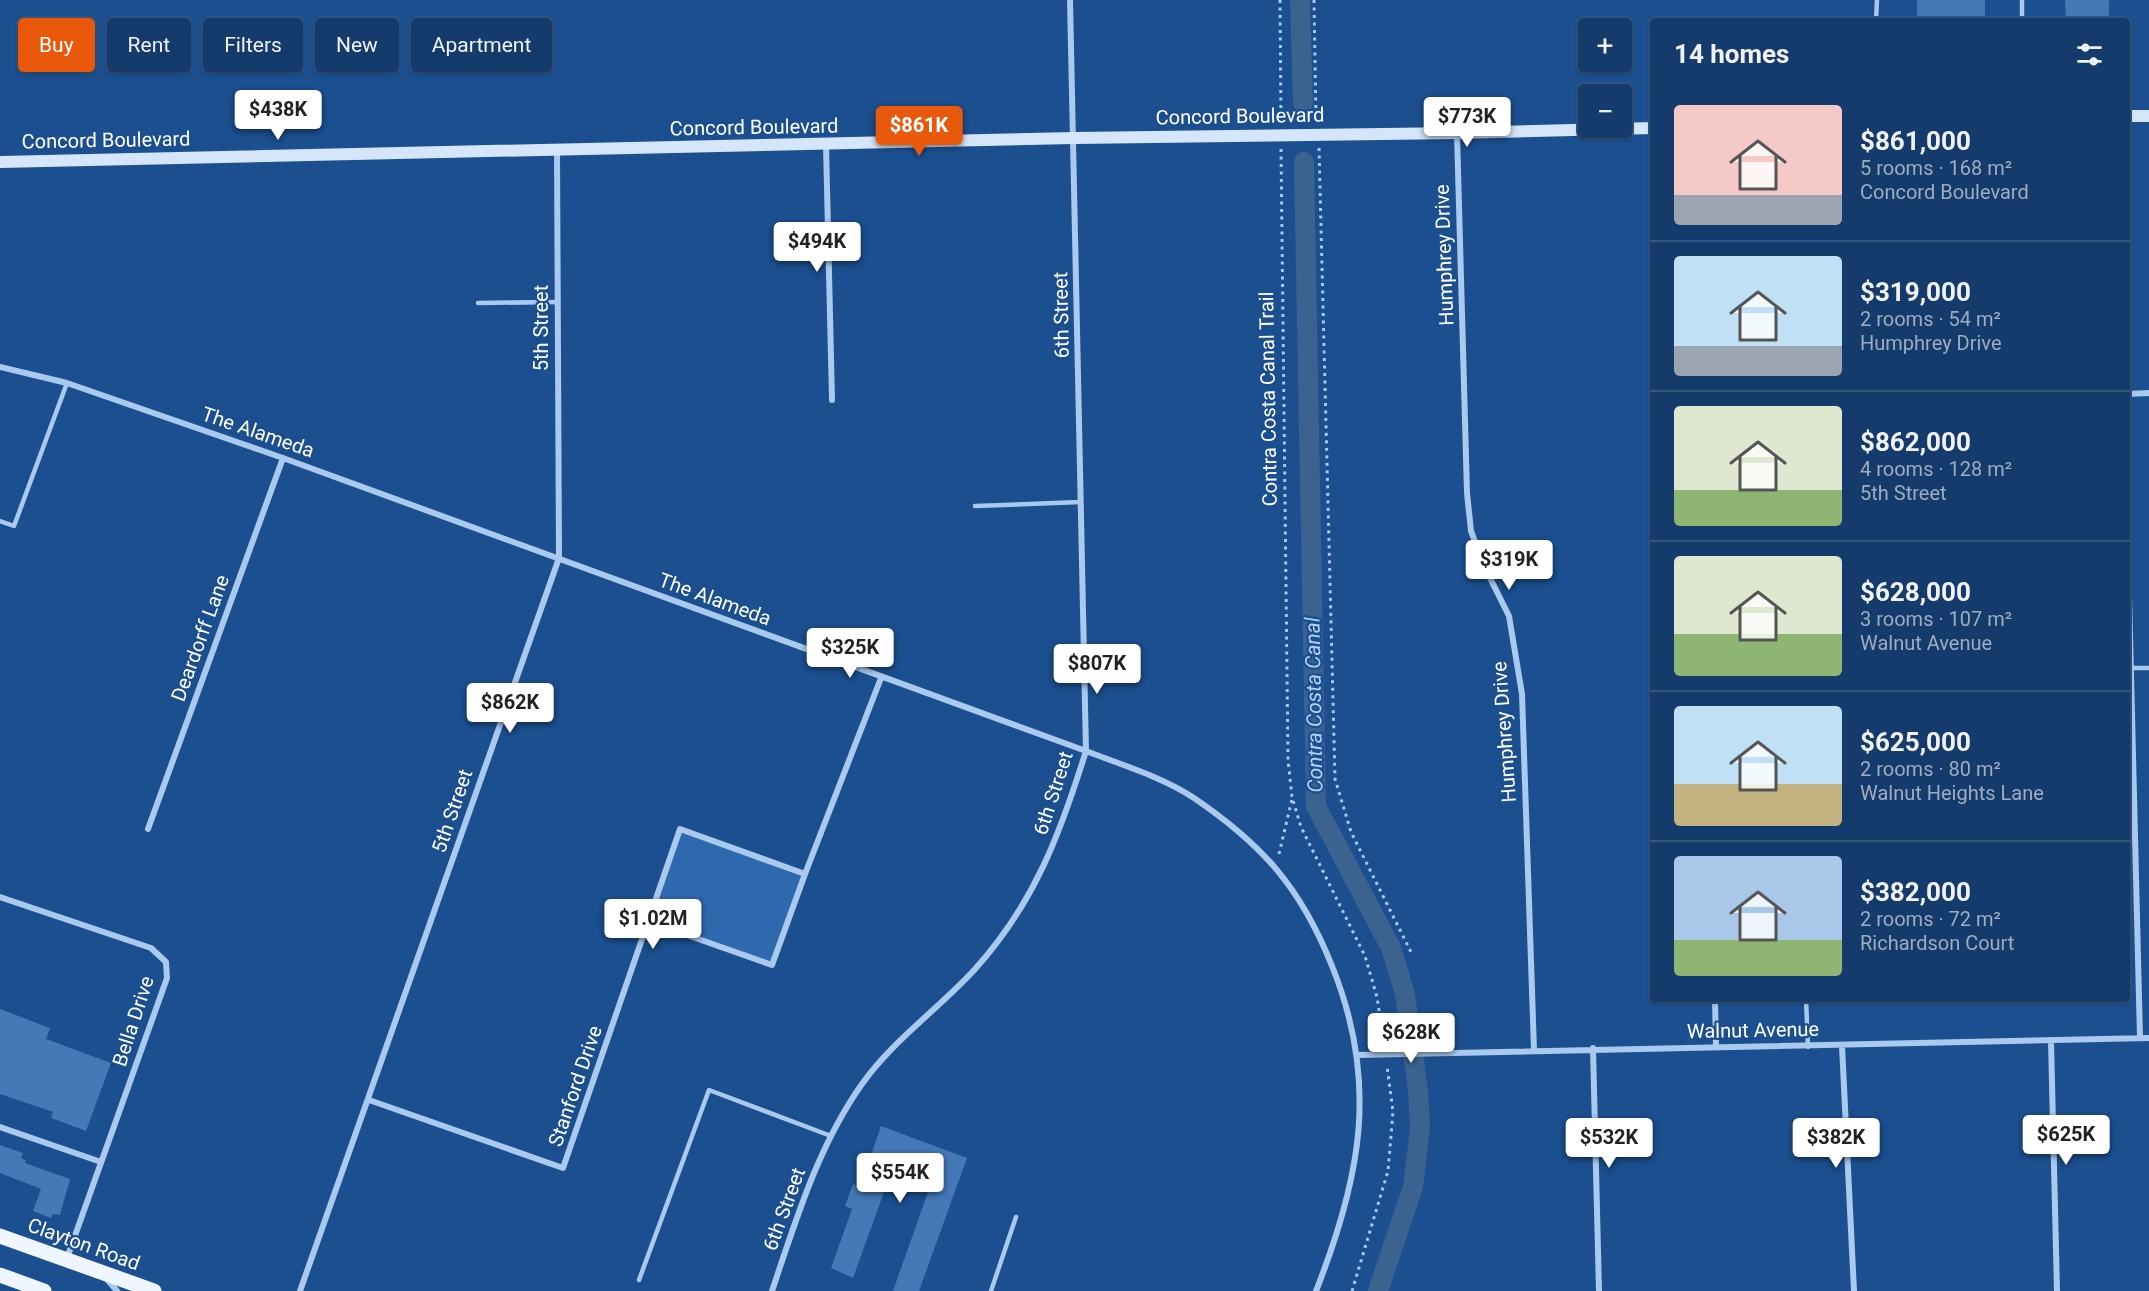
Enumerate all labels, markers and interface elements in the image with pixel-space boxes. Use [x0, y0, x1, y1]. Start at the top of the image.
chip: Buy [18, 18, 95, 72]
chip: Rent [107, 18, 191, 72]
chip: Filters [203, 18, 303, 72]
chip: New [315, 18, 399, 72]
chip: Apartment [411, 18, 552, 72]
map controls [1578, 18, 1632, 138]
button: + [1578, 18, 1632, 72]
icon: filters [2073, 38, 2106, 71]
text: 14 homes [1674, 39, 1789, 69]
button: − [1578, 84, 1632, 138]
pin: $438K [236, 90, 320, 141]
text: $438K [249, 97, 307, 121]
pin: $773K [1425, 97, 1509, 148]
street label: Concord Boulevard [1155, 103, 1325, 129]
text: $773K [1438, 104, 1496, 128]
pin: $861K [877, 106, 961, 157]
text: $861K [890, 113, 948, 137]
street label: Concord Boulevard [669, 114, 839, 140]
text: $861,000 [1860, 126, 1971, 156]
street label: Concord Boulevard [21, 127, 191, 153]
icon: home [1722, 129, 1794, 201]
text: 5 rooms · 168 m² [1860, 156, 2012, 180]
text: Concord Boulevard [1860, 180, 2029, 204]
street label: Humphrey Drive [1430, 184, 1458, 326]
pin: $494K [775, 222, 859, 273]
text: $494K [788, 229, 846, 253]
street label: 6th Street [1048, 272, 1074, 358]
text: $319,000 [1860, 277, 1971, 307]
icon: home [1722, 280, 1794, 352]
street label: 5th Street [529, 285, 553, 371]
street label: Contra Costa Canal Trail [1254, 291, 1282, 507]
text: 2 rooms · 54 m² [1860, 307, 2001, 331]
text: Humphrey Drive [1860, 331, 2002, 355]
street label: The Alameda [198, 402, 318, 462]
text: $862,000 [1860, 427, 1971, 457]
icon: home [1722, 430, 1794, 502]
text: 4 rooms · 128 m² [1860, 457, 2012, 481]
text: 5th Street [1860, 481, 1947, 505]
pin: $319K [1467, 540, 1551, 591]
text: $319K [1480, 547, 1538, 571]
street label: The Alameda [656, 568, 774, 630]
street label: Deardorff Lane [166, 571, 234, 705]
text: $628,000 [1860, 577, 1971, 607]
icon: home [1722, 580, 1794, 652]
text: 3 rooms · 107 m² [1860, 607, 2012, 631]
water label: Contra Costa Canal [1300, 616, 1328, 793]
pin: $325K [808, 628, 892, 679]
text: Walnut Avenue [1860, 631, 1992, 655]
text: $325K [821, 635, 879, 659]
pin: $807K [1055, 644, 1139, 695]
text: $807K [1068, 651, 1126, 675]
street label: Humphrey Drive [1487, 661, 1521, 803]
pin: $862K [468, 683, 552, 734]
text: $862K [481, 690, 539, 714]
text: $625,000 [1860, 727, 1971, 757]
icon: home [1722, 730, 1794, 802]
street label: 6th Street [1028, 748, 1078, 838]
text: 2 rooms · 80 m² [1860, 757, 2001, 781]
street label: 5th Street [427, 766, 477, 856]
text: Walnut Heights Lane [1860, 781, 2044, 805]
text: $382,000 [1860, 877, 1971, 907]
icon: home [1722, 880, 1794, 952]
pin: $1.02M [604, 899, 702, 950]
text: $1.02M [618, 906, 688, 930]
text: 2 rooms · 72 m² [1860, 907, 2001, 931]
text: Richardson Court [1860, 931, 2014, 955]
street label: Bella Drive [107, 973, 159, 1069]
pin: $628K [1369, 1013, 1453, 1064]
street label: Walnut Avenue [1687, 1017, 1819, 1043]
text: $628K [1382, 1020, 1440, 1044]
street label: Stanford Drive [543, 1022, 607, 1150]
pin: $625K [2024, 1115, 2108, 1166]
pin: $532K [1567, 1118, 1651, 1169]
pin: $382K [1794, 1118, 1878, 1169]
text: $625K [2037, 1122, 2095, 1146]
text: $532K [1580, 1125, 1638, 1149]
text: $382K [1807, 1125, 1865, 1149]
pin: $554K [858, 1153, 942, 1204]
text: $554K [871, 1160, 929, 1184]
street label: 6th Street [758, 1164, 810, 1254]
street label: Clayton Road [25, 1213, 143, 1275]

